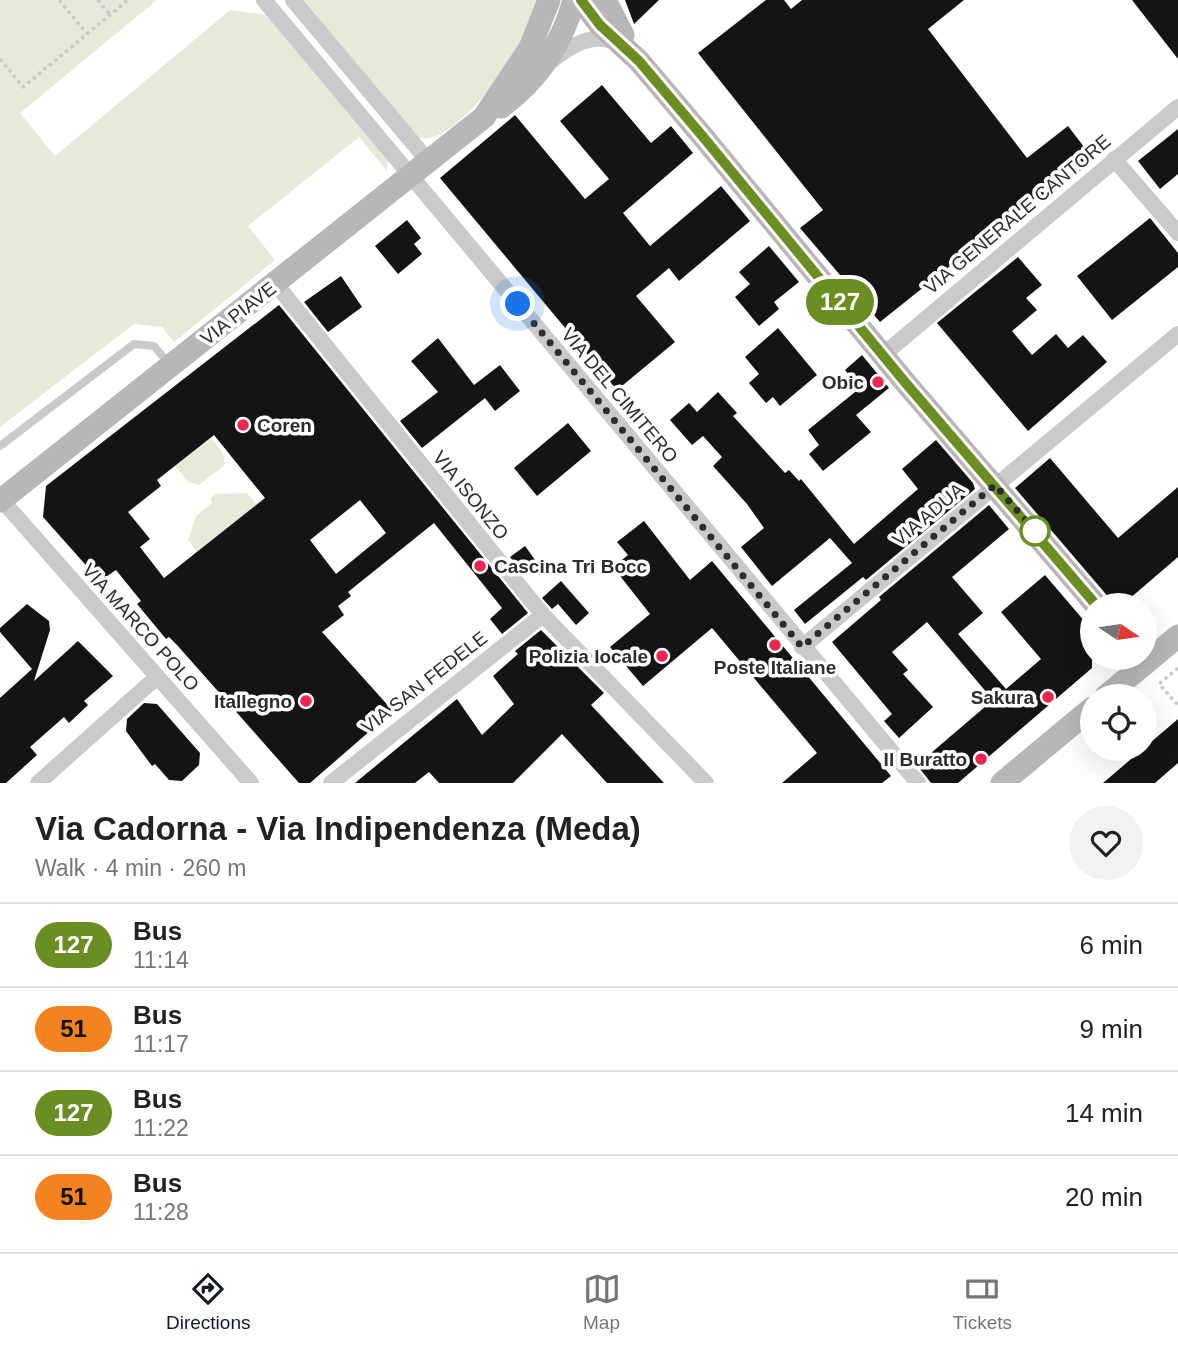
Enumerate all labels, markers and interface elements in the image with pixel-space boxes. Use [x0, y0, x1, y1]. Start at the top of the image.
street label: VIA GENERALE CANTORE [920, 130, 1115, 298]
street label: VIA PIAVE [197, 278, 280, 349]
line badge: 127 [800, 279, 880, 325]
your location [500, 286, 535, 321]
text: 127 [820, 288, 860, 315]
street label: VIA DEL CIMITERO [557, 324, 682, 467]
place label: Obic [822, 372, 864, 393]
marker: Obic [870, 374, 886, 390]
place label: Coren [257, 415, 312, 436]
marker: Coren [235, 417, 251, 433]
street label: VIA ISONZO [429, 447, 513, 544]
street label: VIA ADUA [888, 478, 968, 550]
unlabelled marker [1020, 516, 1050, 546]
place label: Cascina Tri Bocc [494, 556, 648, 577]
marker: Cascina Tri Bocc [472, 558, 488, 574]
street label: VIA MARCO POLO [78, 559, 203, 695]
north arrow [1080, 593, 1157, 670]
map controls [1080, 593, 1157, 761]
street label: VIA SAN FEDELE [358, 627, 491, 738]
marker: Poste Italiane [767, 637, 783, 653]
place label: Polizia locale [529, 646, 648, 667]
marker: Polizia locale [654, 648, 670, 664]
place label: Poste Italiane [714, 657, 836, 678]
button: locate [1080, 684, 1157, 761]
place label: Sakura [971, 687, 1034, 708]
marker: Sakura [1040, 689, 1056, 705]
place label: Itallegno [214, 691, 292, 712]
marker: Itallegno [298, 693, 314, 709]
place label: Il Buratto [884, 749, 967, 770]
marker: Il Buratto [973, 751, 989, 767]
button: heart [1069, 806, 1143, 880]
text: Via Cadorna - Via Indipendenza (Meda) [35, 810, 641, 847]
text: Walk · 4 min · 260 m [35, 855, 246, 881]
text: Bus [133, 916, 182, 946]
text: 6 min [1079, 930, 1143, 960]
text: 127 [53, 931, 94, 958]
text: 11:14 [133, 947, 189, 973]
text: Bus [133, 1000, 182, 1030]
text: 9 min [1079, 1014, 1143, 1044]
text: 51 [60, 1015, 87, 1042]
text: 11:17 [133, 1031, 189, 1057]
text: Bus [133, 1084, 182, 1114]
text: 14 min [1065, 1098, 1143, 1128]
text: 127 [53, 1099, 94, 1126]
text: 11:22 [133, 1115, 189, 1141]
text: Bus [133, 1168, 182, 1198]
text: 20 min [1065, 1182, 1143, 1212]
text: 51 [60, 1183, 87, 1210]
text: 11:28 [133, 1199, 189, 1225]
tab: Directions [166, 1270, 250, 1334]
tab: Map [583, 1270, 621, 1334]
tab: Tickets [953, 1270, 1012, 1334]

